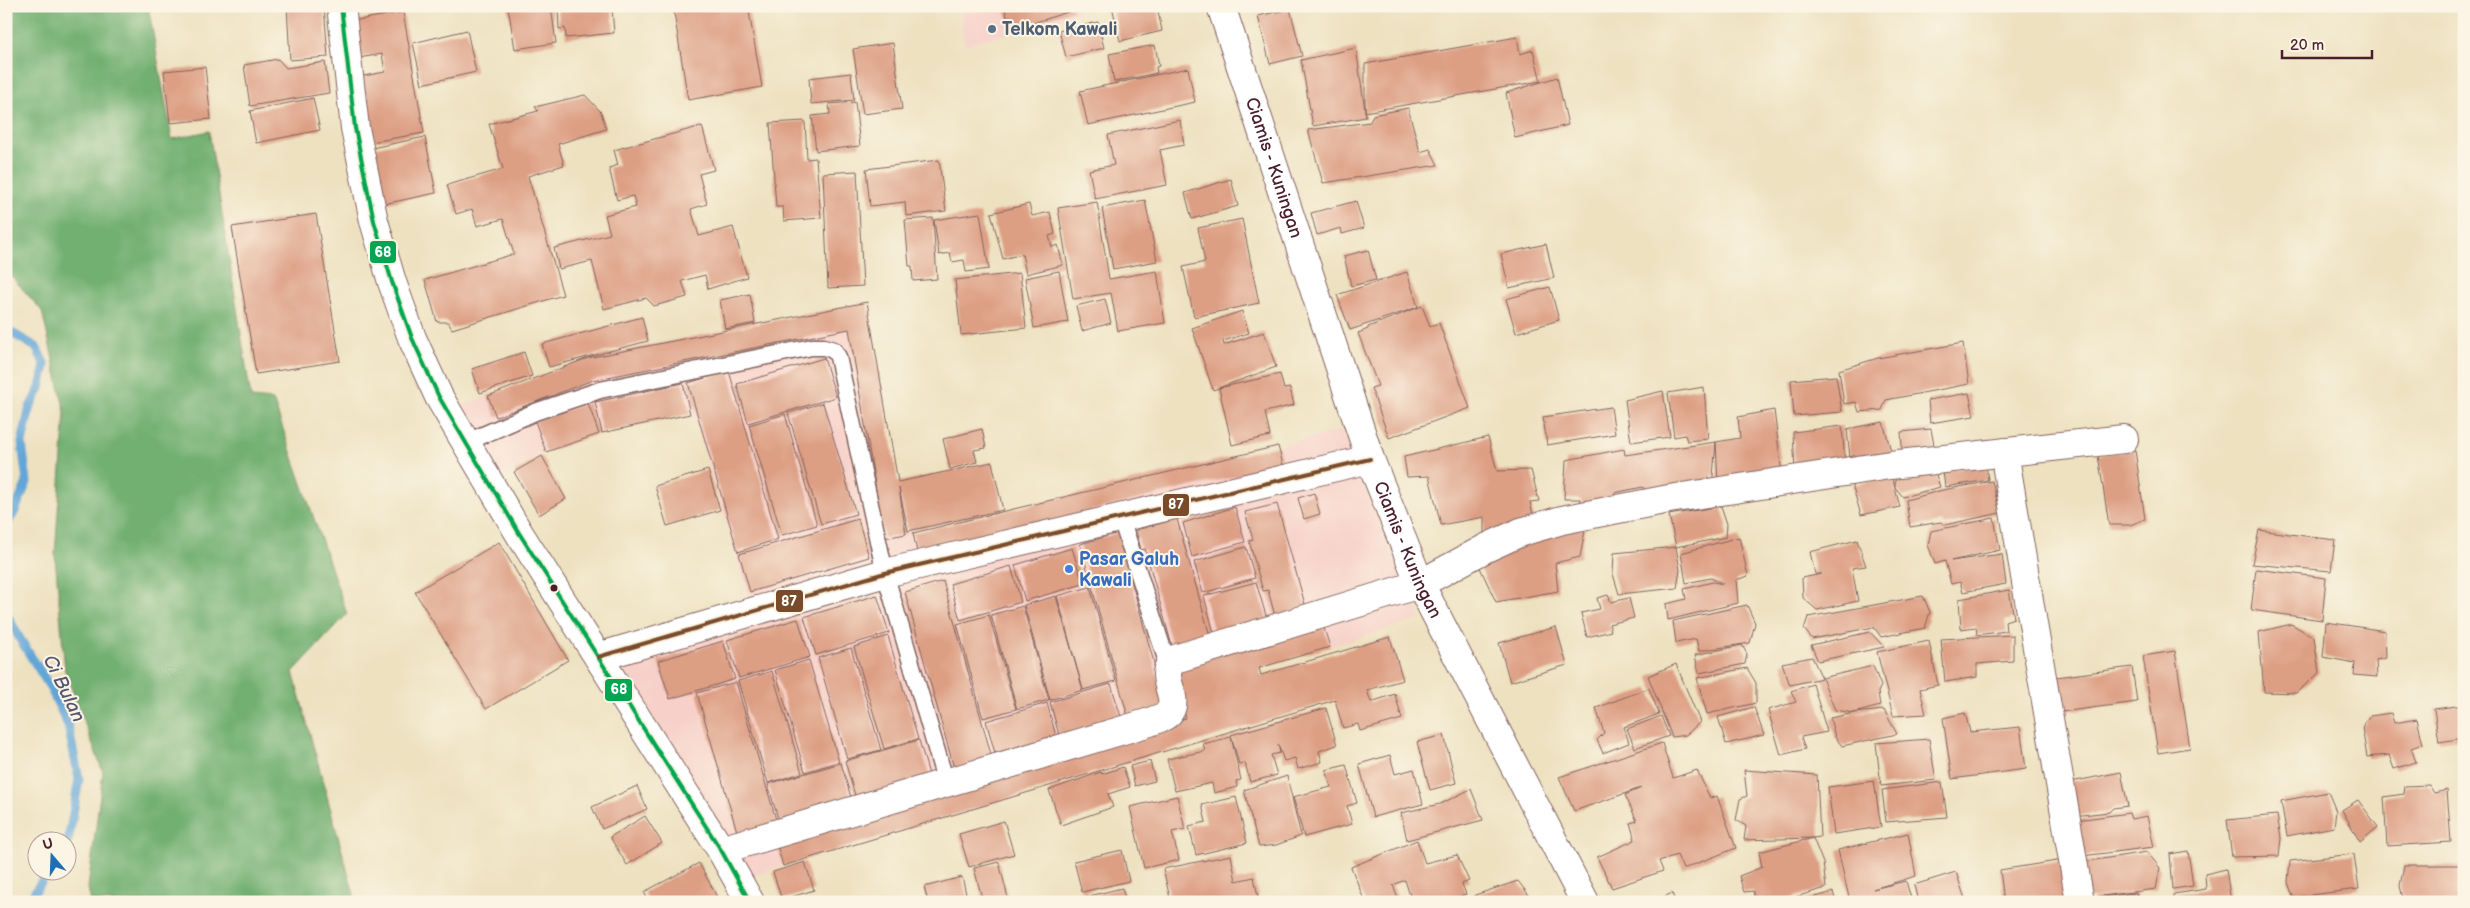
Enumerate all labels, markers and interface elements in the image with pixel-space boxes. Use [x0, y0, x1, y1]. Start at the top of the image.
place label: Telkom Kawali [1002, 19, 1117, 40]
marker: Telkom Kawali [986, 23, 998, 35]
scale bar [2282, 28, 2372, 60]
text: 20 m [2290, 36, 2324, 55]
street label: Ciamis - Kuningan [1241, 95, 1307, 241]
line badge: 68 [369, 240, 397, 264]
text: 68 [375, 244, 391, 261]
street label: Ciamis - Kuningan [1369, 478, 1446, 622]
line badge: 87 [1162, 493, 1190, 517]
text: 87 [1168, 496, 1184, 513]
place label: Pasar Galuh Kawali [1079, 549, 1179, 591]
marker: Pasar Galuh Kawali [1063, 563, 1075, 575]
unlabelled marker [549, 583, 559, 593]
line badge: 87 [775, 589, 804, 613]
text: 87 [781, 593, 797, 610]
water label: Ci Bulan [38, 651, 90, 726]
line badge: 68 [604, 678, 633, 702]
text: 68 [611, 681, 627, 698]
north arrow [28, 830, 78, 880]
text: U [40, 835, 55, 854]

